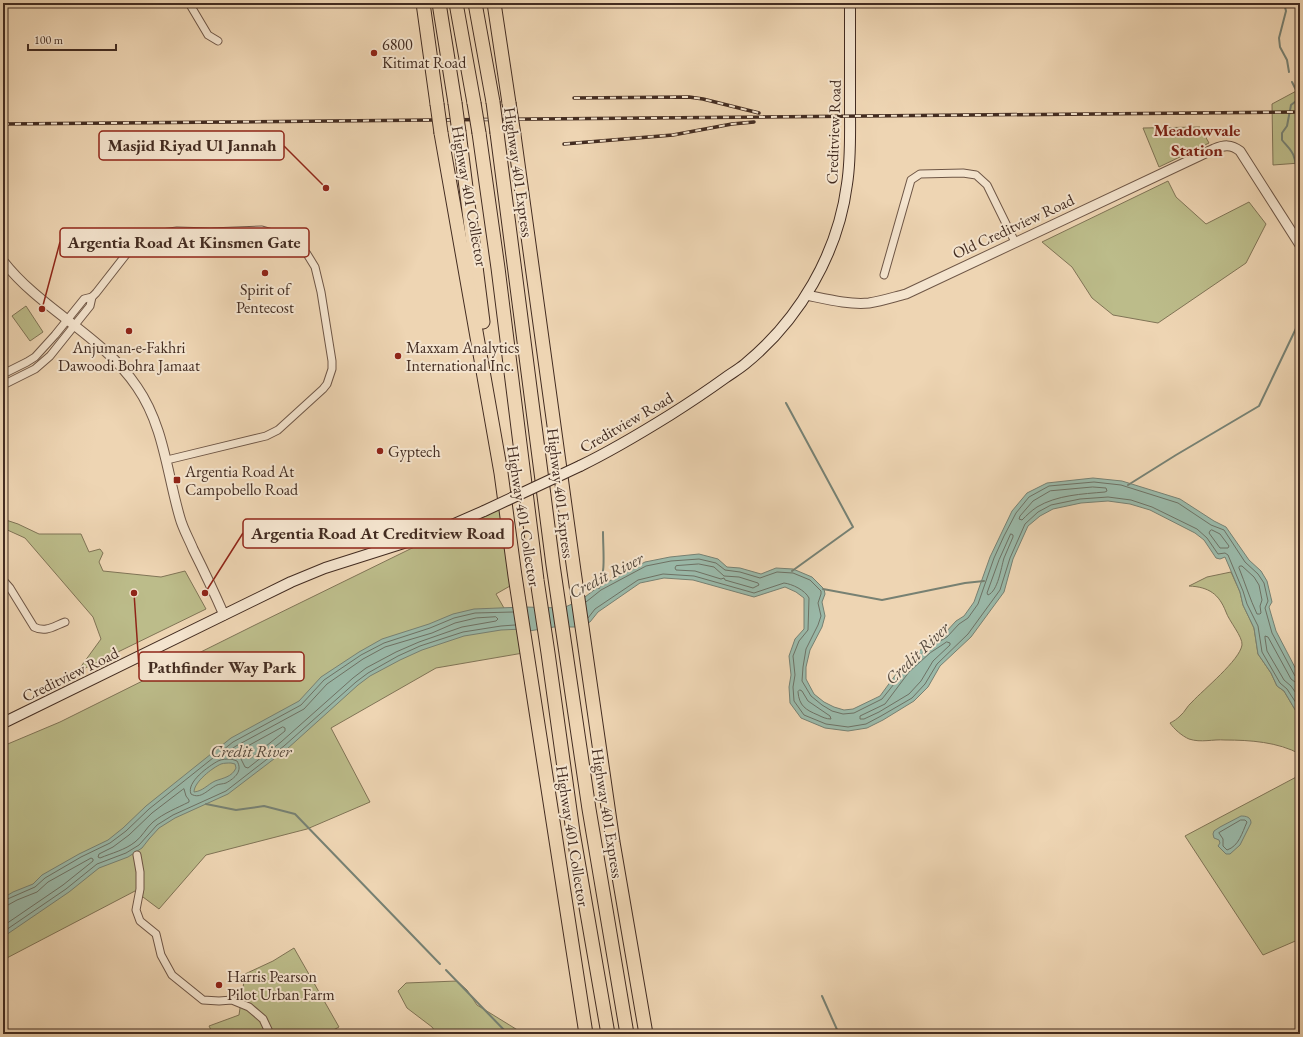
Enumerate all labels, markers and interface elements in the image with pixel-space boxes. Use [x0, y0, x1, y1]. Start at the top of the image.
scale bar [28, 26, 116, 52]
text: 100 m [34, 32, 64, 48]
place label: 6800 Kitimat Road [382, 34, 467, 73]
marker: 6800 Kitimat Road [369, 48, 379, 58]
street label: Creditview Road [821, 78, 846, 185]
street label: Highway 401 Express [499, 106, 538, 238]
district label: Meadowvale Station [1154, 119, 1240, 161]
street label: Highway 401 Collector [447, 124, 492, 269]
callout: Masjid Riyad Ul Jannah [99, 131, 284, 160]
text: Masjid Riyad Ul Jannah [107, 134, 277, 156]
street label: Old Creditview Road [949, 189, 1078, 264]
callout: Argentia Road At Kinsmen Gate [60, 228, 309, 257]
text: Argentia Road At Kinsmen Gate [66, 231, 301, 253]
marker: Spirit of Pentecost [260, 268, 270, 278]
place label: Spirit of Pentecost [236, 279, 294, 318]
marker: Anjuman-e-Fakhri Dawoodi Bohra Jamaat [124, 326, 134, 336]
place label: Anjuman-e-Fakhri Dawoodi Bohra Jamaat [58, 337, 200, 376]
place label: Maxxam Analytics International Inc. [406, 337, 519, 376]
marker: Maxxam Analytics International Inc. [393, 351, 403, 361]
street label: Creditview Road [576, 387, 678, 458]
street label: Highway 401 Express [542, 427, 579, 559]
place label: Gyptech [388, 441, 441, 462]
street label: Highway 401 Collector [502, 444, 545, 589]
marker: Gyptech [375, 446, 385, 456]
place label: Argentia Road At Campobello Road [184, 461, 299, 500]
marker: Argentia Road At Campobello Road [172, 475, 182, 485]
callout: Argentia Road At Creditview Road [243, 519, 513, 548]
text: Argentia Road At Creditview Road [250, 522, 505, 544]
water label: Credit River [565, 546, 648, 603]
water label: Credit River [880, 616, 955, 689]
street label: Creditview Road [19, 642, 123, 707]
callout: Pathfinder Way Park [139, 652, 304, 681]
text: Pathfinder Way Park [148, 656, 297, 678]
water label: Credit River [211, 740, 293, 762]
street label: Highway 401 Express [587, 747, 628, 880]
street label: Highway 401 Collector [551, 764, 594, 909]
place label: Harris Pearson Pilot Urban Farm [227, 966, 335, 1005]
marker: Harris Pearson Pilot Urban Farm [214, 980, 224, 990]

